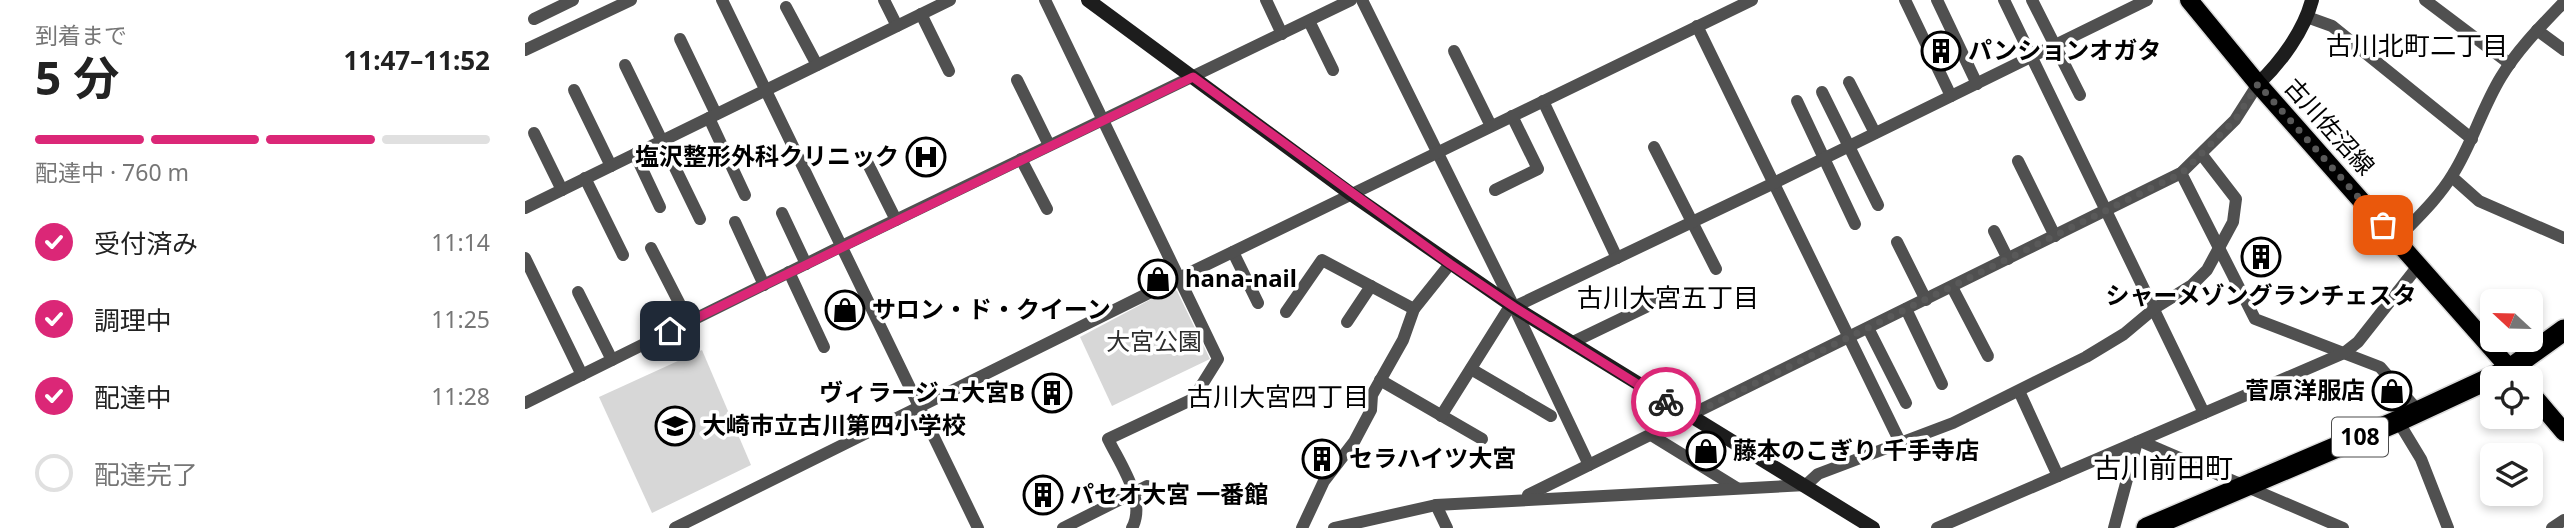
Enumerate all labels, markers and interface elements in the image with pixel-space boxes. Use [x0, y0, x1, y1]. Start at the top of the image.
text: 到着まで [35, 19, 127, 51]
district label: 古川北町二丁目 [2326, 27, 2508, 63]
building icon: パンションオガタ [1920, 30, 1962, 72]
place label: パンションオガタ [1968, 33, 2161, 66]
text: 11:47–11:52 [343, 42, 490, 78]
text: 5 分 [35, 46, 119, 108]
street label: 古川佐沼線 [2278, 70, 2383, 182]
hospital icon: 塩沢整形外科クリニック [905, 136, 947, 178]
place label: 塩沢整形外科クリニック [635, 139, 899, 172]
text: 配達中 · 760 m [35, 156, 189, 188]
pin [2353, 195, 2413, 255]
icon: bag [2364, 206, 2402, 244]
icon: check [35, 223, 73, 261]
text: 受付済み [94, 225, 198, 261]
text: 11:14 [431, 226, 490, 258]
building icon: シャーメゾングランチェスタ [2240, 236, 2282, 278]
shop icon: hana-nail [1137, 258, 1179, 300]
place label: hana-nail [1185, 261, 1297, 294]
place label: シャーメゾングランチェスタ [2105, 278, 2417, 311]
district label: 古川大宮五丁目 [1577, 279, 1759, 315]
shop icon: サロン・ド・クイーン [824, 289, 866, 331]
north arrow [2480, 289, 2543, 352]
map controls [2480, 289, 2543, 506]
place label: サロン・ド・クイーン [872, 292, 1111, 325]
icon: check [35, 300, 73, 338]
pin [640, 301, 700, 361]
text: 調理中 [94, 302, 172, 338]
text: 11:25 [431, 303, 490, 335]
icon: home [651, 312, 689, 350]
park label: 大宮公園 [1106, 324, 1202, 357]
button: locate [2480, 366, 2543, 429]
courier [1631, 367, 1701, 437]
shop icon: 菅原洋服店 [2371, 370, 2413, 412]
building icon: ヴィラージュ大宮B [1031, 372, 1073, 414]
place label: 菅原洋服店 [2245, 373, 2365, 406]
place label: ヴィラージュ大宮B [819, 375, 1025, 408]
icon: check [35, 377, 73, 415]
district label: 古川大宮四丁目 [1187, 378, 1369, 414]
text: 配達中 [94, 379, 172, 415]
text: 11:28 [431, 380, 490, 412]
icon: bike [1647, 383, 1685, 421]
school or university icon: 大崎市立古川第四小学校 [654, 405, 696, 447]
place label: 大崎市立古川第四小学校 [702, 408, 966, 441]
road number: 108 [2332, 418, 2388, 457]
shop icon: 藤本のこぎり 千手寺店 [1685, 430, 1727, 472]
place label: 藤本のこぎり 千手寺店 [1733, 433, 1979, 466]
building icon: セラハイツ大宮 [1301, 438, 1343, 480]
place label: セラハイツ大宮 [1349, 441, 1516, 474]
button: layers [2480, 443, 2543, 506]
district label: 古川前田町 [2093, 448, 2233, 486]
text: 配達完了 [94, 456, 198, 492]
building icon: パセオ大宮 一番館 [1022, 474, 1064, 516]
place label: パセオ大宮 一番館 [1070, 477, 1268, 510]

